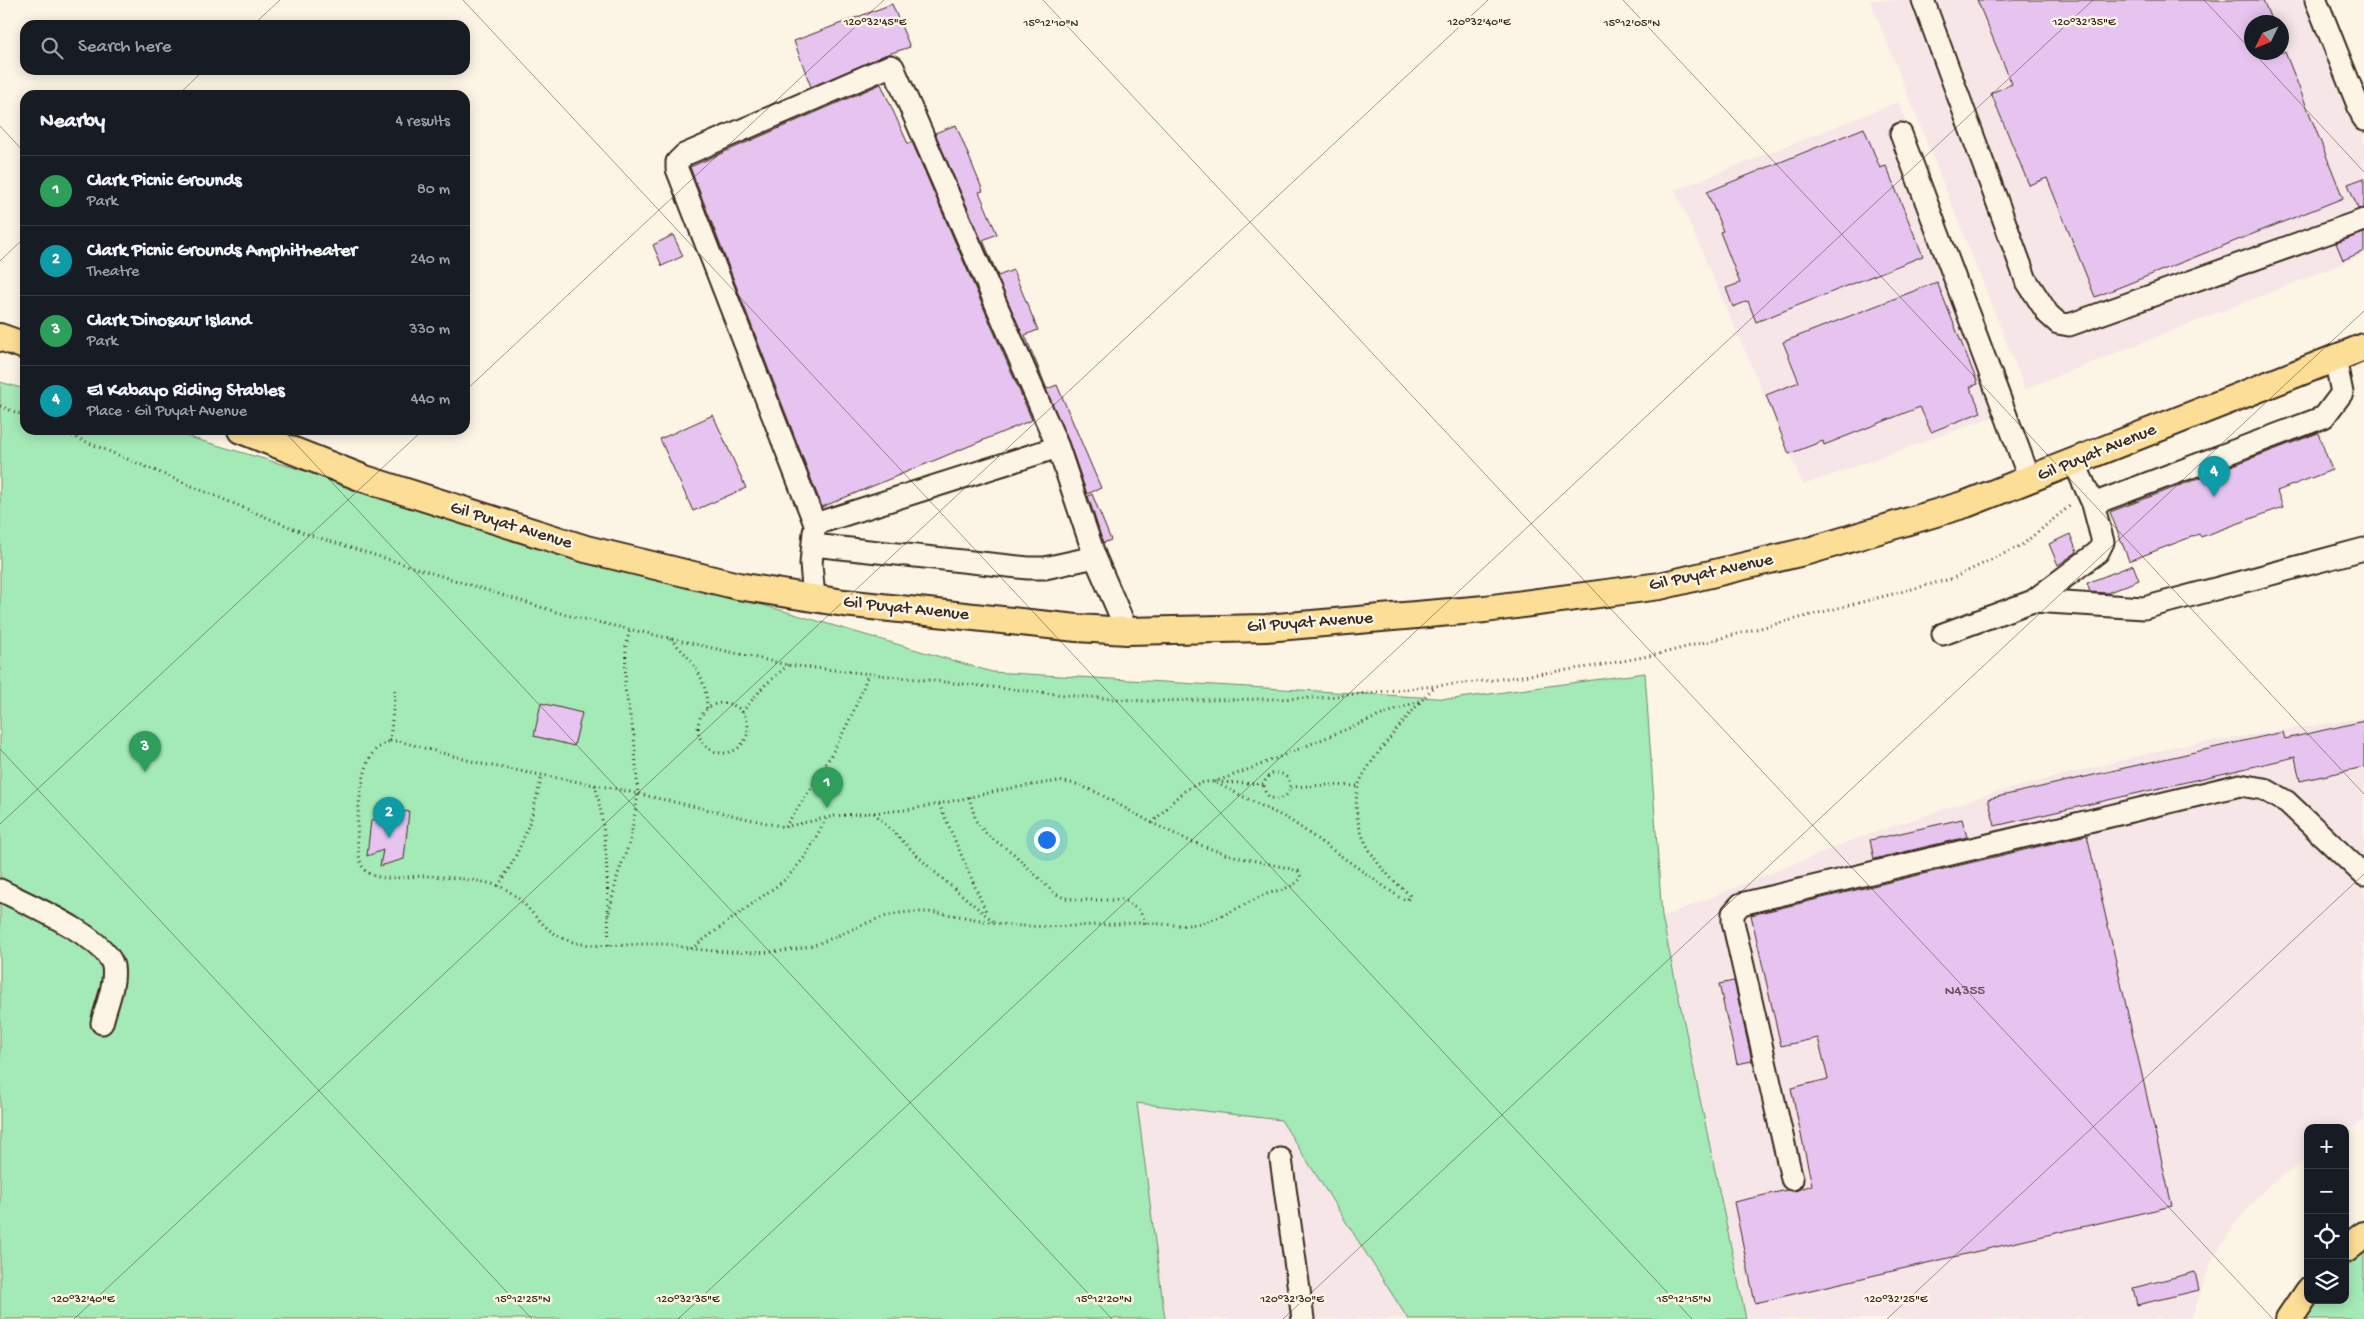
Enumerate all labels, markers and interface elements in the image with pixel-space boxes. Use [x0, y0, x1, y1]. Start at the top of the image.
north arrow [2244, 15, 2289, 60]
text: 120°32'45"E [843, 16, 907, 30]
text: 120°32'40"E [1446, 16, 1511, 30]
text: 120°32'35"E [2051, 16, 2116, 30]
text: 15°12'10"N [1023, 17, 1079, 31]
text: 15°12'05"N [1603, 17, 1660, 31]
search box [20, 20, 470, 75]
icon: search [38, 34, 66, 62]
text: Search here [78, 36, 172, 59]
text: Nearby [40, 110, 105, 135]
text: 4 results [395, 113, 450, 132]
text: Clark Picnic Grounds [87, 170, 242, 193]
text: 1 [53, 181, 59, 200]
text: 80 m [417, 181, 450, 200]
text: Park [87, 193, 118, 212]
text: Clark Picnic Grounds Amphitheater [87, 240, 357, 263]
text: 2 [52, 251, 60, 270]
text: 240 m [410, 251, 450, 270]
text: Theatre [87, 263, 139, 282]
text: Clark Dinosaur Island [87, 310, 251, 333]
text: 3 [52, 321, 60, 340]
text: 330 m [409, 321, 450, 340]
text: Park [87, 333, 118, 352]
text: El Kabayo Riding Stables [87, 380, 285, 403]
text: 4 [52, 391, 60, 410]
text: 440 m [411, 391, 450, 410]
text: Place · Gil Puyat Avenue [87, 403, 247, 422]
street label: Gil Puyat Avenue [2034, 419, 2160, 486]
pin: 4 [2198, 456, 2230, 497]
street label: Gil Puyat Avenue [447, 497, 575, 555]
street label: Gil Puyat Avenue [1647, 549, 1776, 596]
street label: Gil Puyat Avenue [842, 592, 971, 626]
street label: Gil Puyat Avenue [1246, 608, 1375, 638]
pin: 3 [129, 731, 161, 772]
pin: 1 [811, 767, 843, 808]
pin: 2 [373, 797, 405, 838]
your location [1034, 827, 1060, 853]
house number: N4355 [1945, 982, 1985, 1000]
map controls [2304, 1124, 2349, 1304]
button: + [2304, 1124, 2349, 1169]
button: − [2304, 1169, 2349, 1214]
button: locate [2304, 1214, 2349, 1259]
button: layers [2304, 1259, 2349, 1304]
text: 120°32'40"E [50, 1293, 115, 1307]
text: 15°12'25"N [494, 1293, 551, 1307]
text: 120°32'35"E [655, 1293, 720, 1307]
text: 15°12'20"N [1075, 1293, 1132, 1307]
text: 120°32'30"E [1259, 1293, 1324, 1307]
text: 15°12'15"N [1656, 1293, 1711, 1307]
text: 120°32'25"E [1864, 1293, 1928, 1307]

